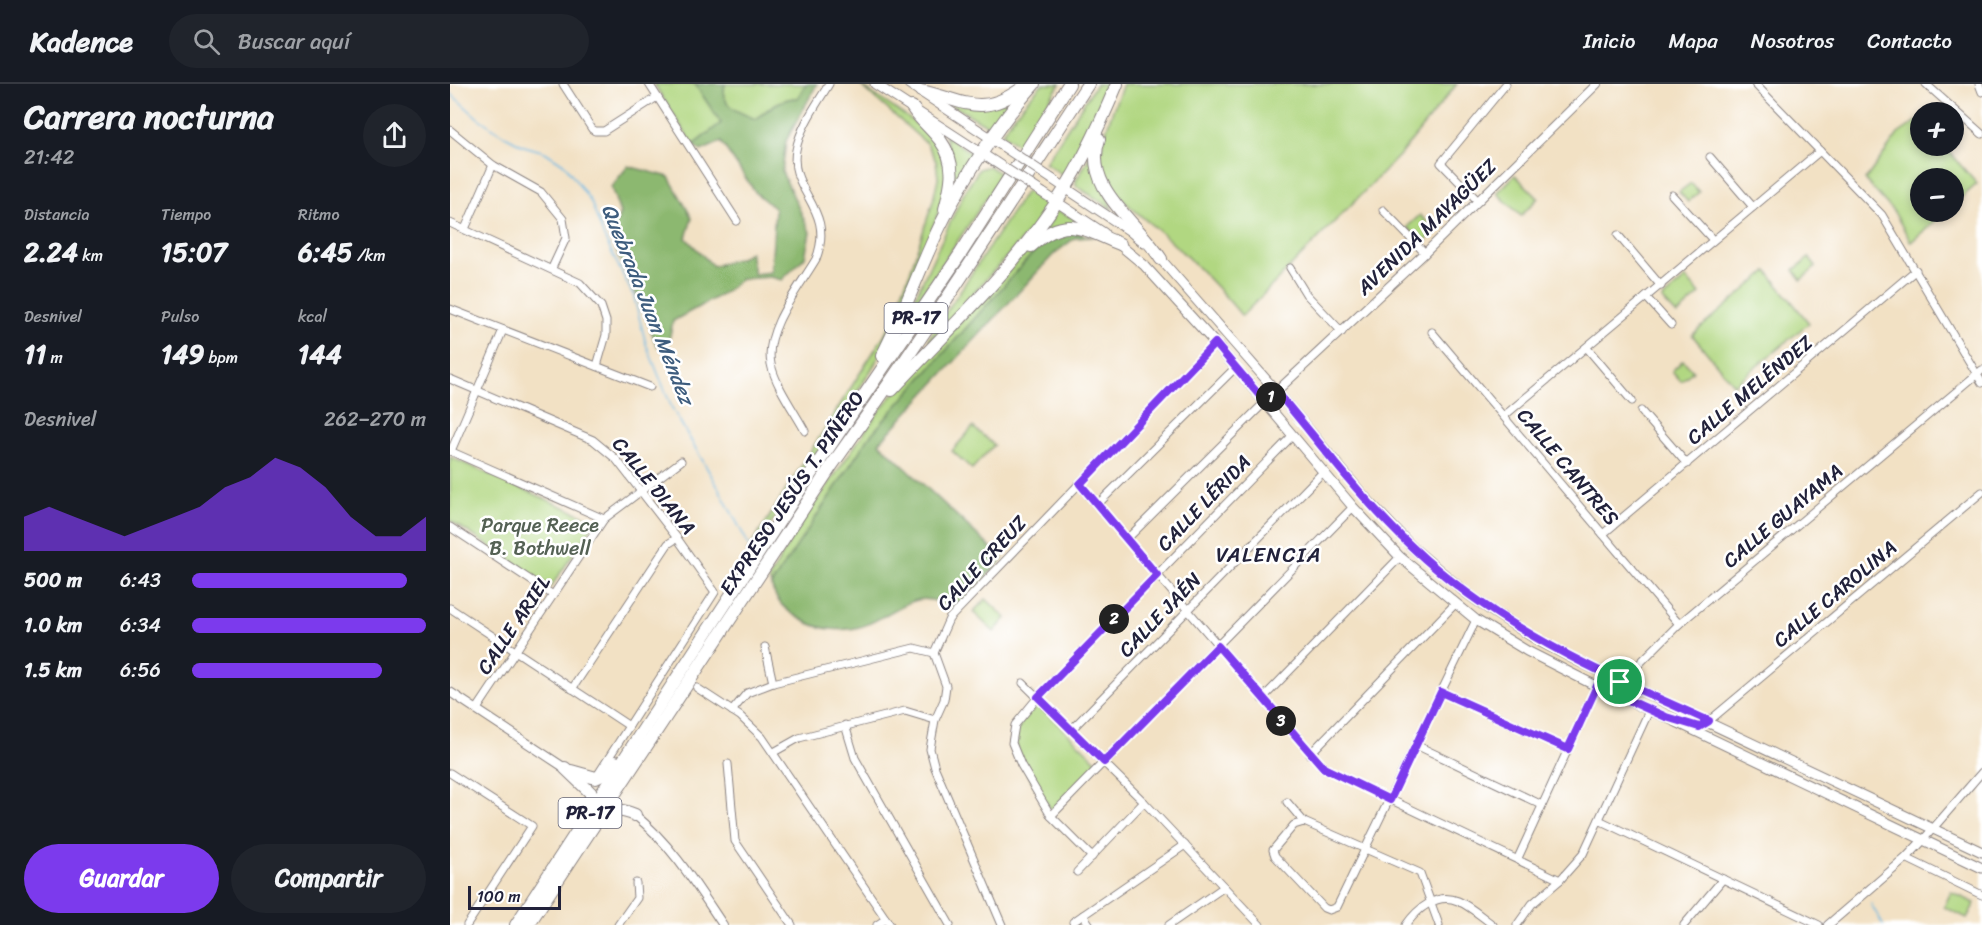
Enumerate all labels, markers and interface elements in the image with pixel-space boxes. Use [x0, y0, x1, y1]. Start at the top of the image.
search box [169, 14, 589, 68]
text: Kadence [30, 17, 133, 66]
text: Buscar aquí [238, 22, 350, 61]
text: Inicio [1583, 22, 1635, 60]
text: Mapa [1668, 22, 1718, 60]
text: Nosotros [1751, 22, 1834, 60]
text: Contacto [1867, 22, 1952, 60]
icon: search [190, 25, 223, 58]
text: Carrera nocturna [24, 88, 274, 146]
map controls [1910, 102, 1964, 222]
button: + [1910, 102, 1964, 156]
button: share [363, 104, 426, 167]
text: 21:42 [24, 140, 74, 175]
street label: AVENIDA MAYAGÜEZ [1347, 150, 1506, 305]
button: − [1910, 168, 1964, 222]
water label: Quebrada Juan Méndez [590, 198, 707, 413]
text: Distancia [24, 200, 90, 229]
text: Tiempo [161, 200, 211, 229]
text: Ritmo [298, 200, 340, 229]
text: 2.24 [24, 229, 78, 275]
text: 15:07 [161, 229, 227, 275]
text: 6:45 [298, 229, 353, 275]
text: km [78, 241, 103, 270]
text: /km [353, 241, 386, 270]
text: Desnivel [24, 302, 82, 331]
text: Pulso [161, 302, 199, 331]
text: kcal [298, 302, 327, 331]
road number: PR-17 [884, 303, 948, 333]
street label: CALLE MELÉNDEZ [1679, 326, 1822, 454]
text: 11 [24, 331, 46, 377]
text: 149 [161, 331, 204, 377]
text: 144 [298, 331, 342, 377]
text: m [46, 343, 63, 372]
text: bpm [204, 343, 238, 372]
pin: 1 [1256, 382, 1286, 412]
text: 1 [1268, 382, 1274, 411]
street label: EXPRESO JESÚS T. PIÑERO [710, 383, 874, 603]
street label: CALLE CANTRES [1508, 400, 1628, 534]
text: Desnivel [24, 402, 96, 437]
text: 262–270 m [324, 402, 426, 437]
street label: CALLE DIANA [603, 429, 705, 543]
street label: CALLE LÉRIDA [1148, 446, 1260, 560]
street label: CALLE GUAYAMA [1715, 455, 1851, 577]
street label: CALLE CREUZ [928, 507, 1036, 619]
park label: Parque Reece B. Bothwell [481, 508, 599, 566]
street label: CALLE CAROLINA [1765, 531, 1905, 657]
district label: VALENCIA [1216, 536, 1322, 574]
text: 500 m [24, 563, 82, 598]
text: 6:43 [120, 563, 161, 598]
street label: CALLE JAÉN [1110, 564, 1210, 666]
street label: CALLE ARIEL [468, 567, 561, 682]
pin: 2 [1099, 604, 1129, 634]
text: 2 [1109, 604, 1119, 633]
text: 1.0 km [24, 608, 82, 643]
text: 6:34 [120, 608, 161, 643]
text: 1.5 km [24, 653, 82, 688]
text: 6:56 [120, 653, 161, 688]
pin [1594, 656, 1645, 707]
icon: arrive [1603, 665, 1636, 698]
pin: 3 [1266, 706, 1296, 736]
text: 3 [1277, 706, 1285, 735]
road number: PR-17 [558, 798, 622, 828]
button: Guardar [24, 844, 219, 913]
button: Compartir [231, 844, 426, 913]
text: 100 m [477, 882, 521, 911]
scale bar [468, 883, 561, 910]

